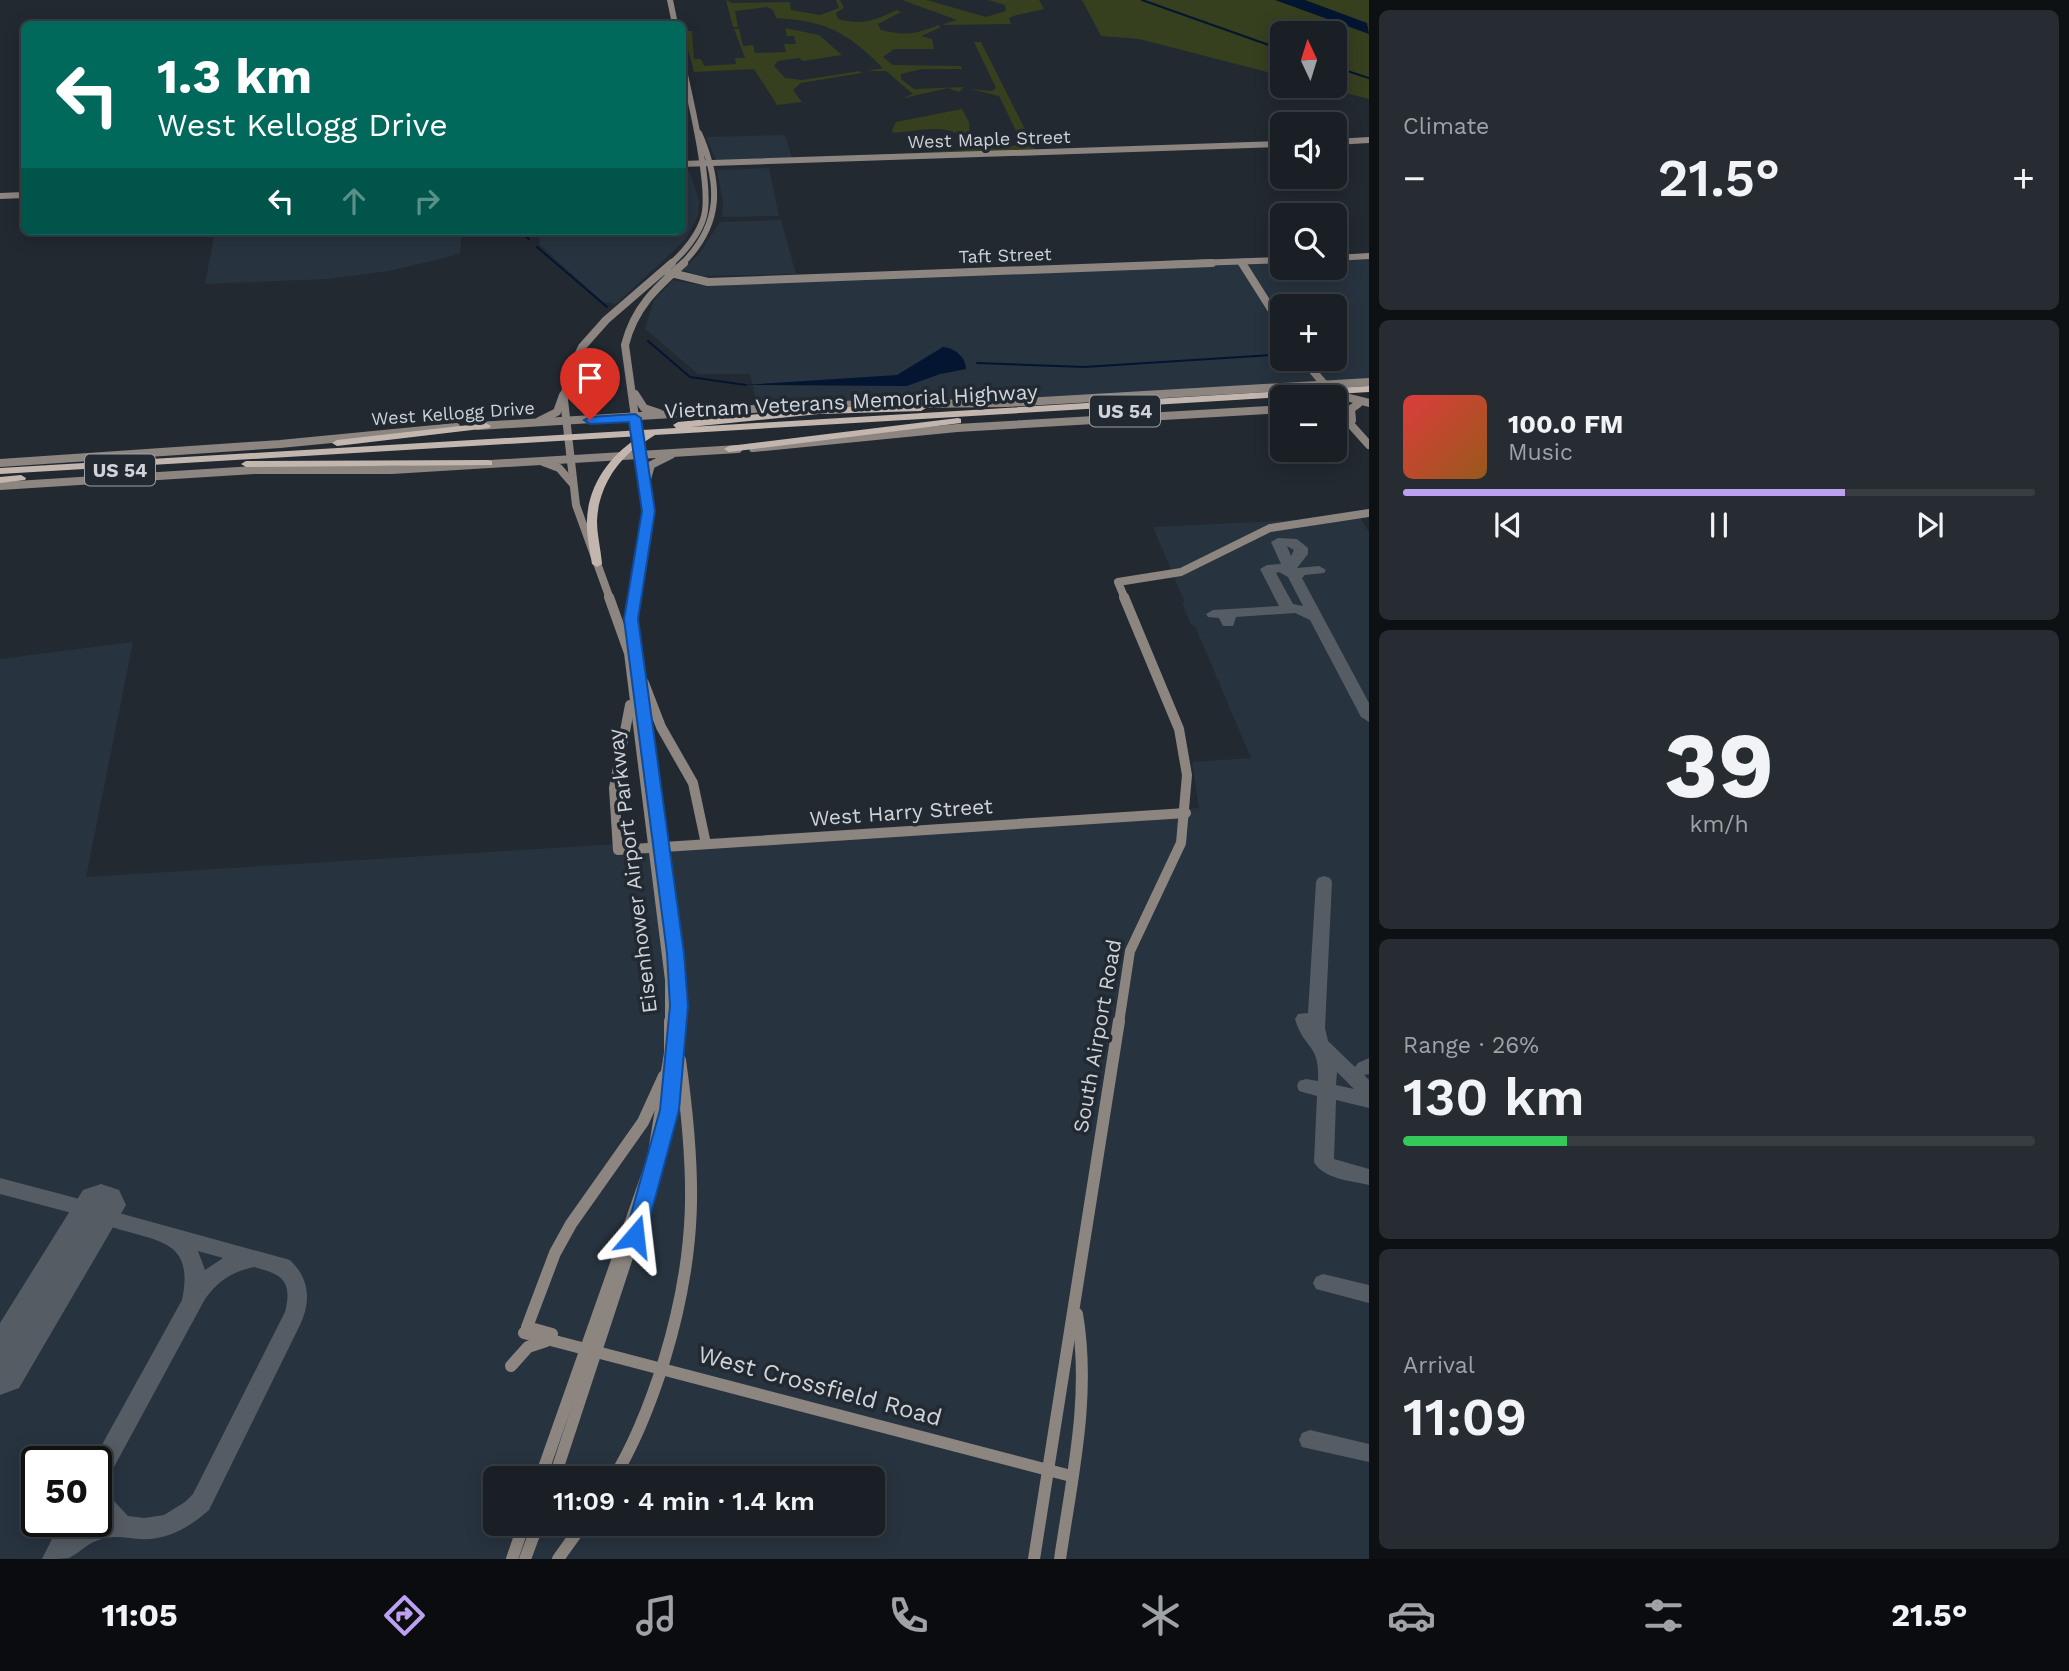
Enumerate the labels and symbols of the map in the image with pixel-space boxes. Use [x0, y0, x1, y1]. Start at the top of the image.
north arrow [1270, 21, 1348, 98]
street label: West Maple Street [907, 126, 1071, 152]
street label: Taft Street [958, 243, 1052, 267]
pin [560, 348, 620, 420]
street label: Vietnam Veterans Memorial Highway [664, 379, 1038, 423]
road number: US 54 [1090, 396, 1160, 426]
street label: West Kellogg Drive [371, 397, 535, 429]
road number: US 54 [85, 454, 155, 485]
street label: Eisenhower Airport Parkway [602, 727, 662, 1015]
street label: West Harry Street [809, 793, 994, 831]
street label: South Airport Road [1068, 937, 1126, 1135]
position arrow [598, 1199, 672, 1273]
street label: West Crossfield Road [695, 1340, 945, 1432]
speed limit sign: 50 [21, 1446, 112, 1537]

